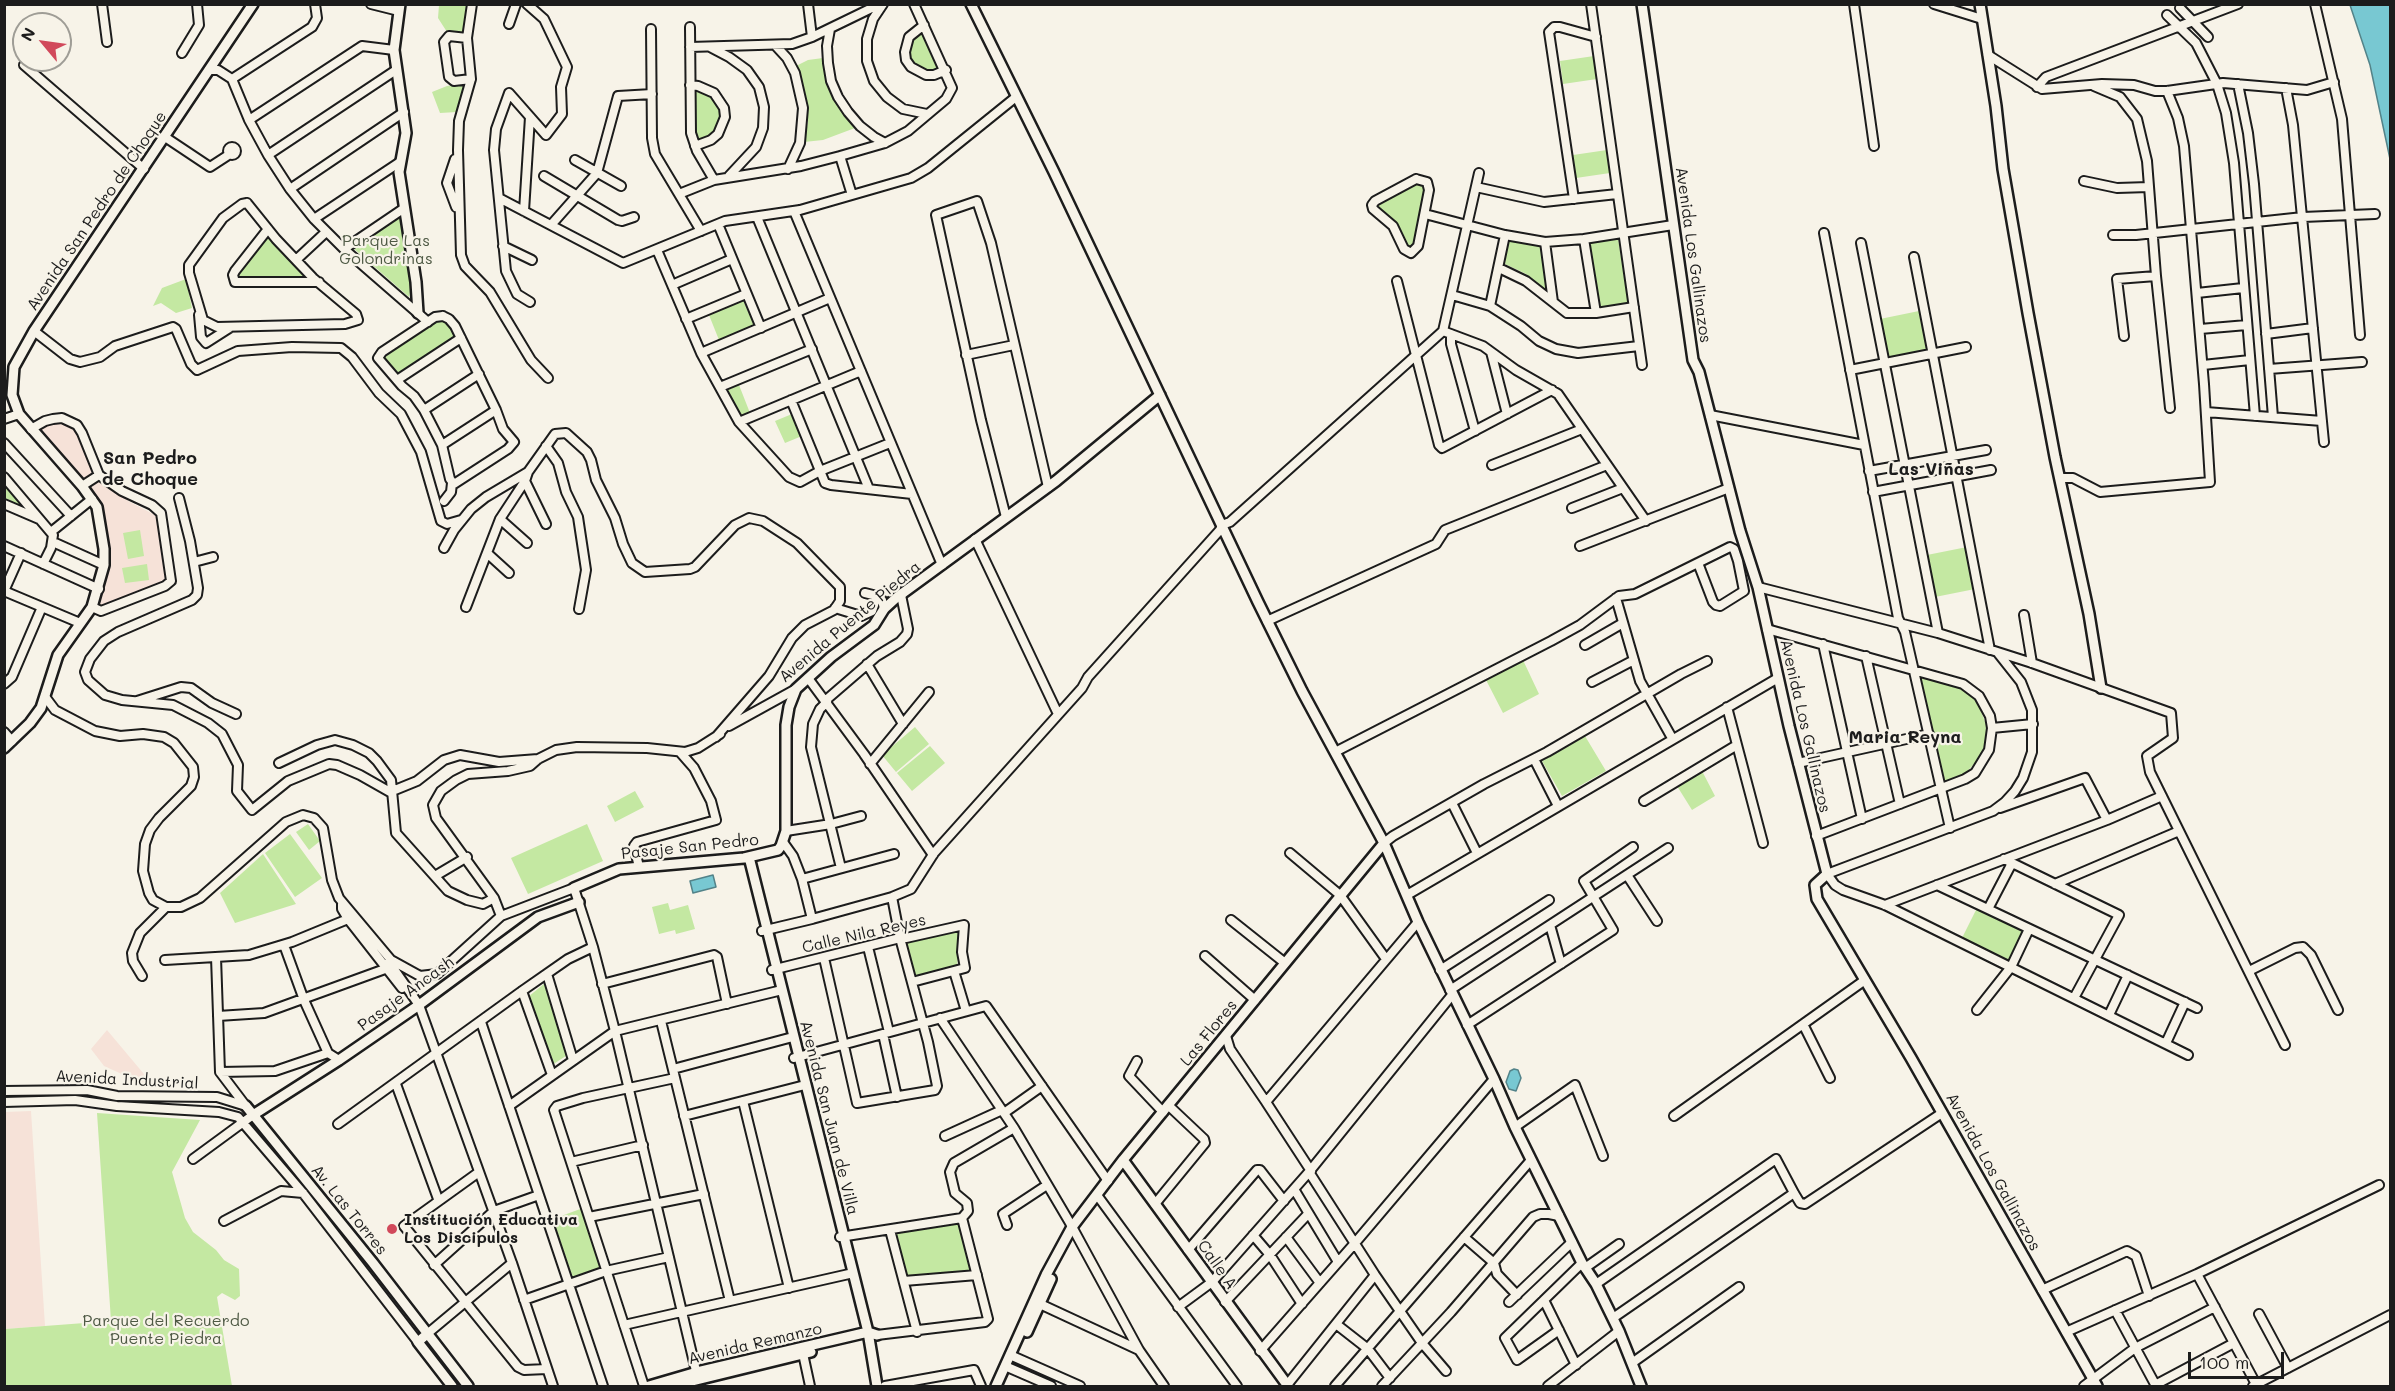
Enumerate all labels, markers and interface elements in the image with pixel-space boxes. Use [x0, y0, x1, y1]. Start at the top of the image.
north arrow [12, 12, 72, 72]
text: N [15, 24, 40, 44]
street label: Avenida San Pedro de Choque [23, 108, 171, 314]
street label: Avenida Los Gallinazos [1671, 166, 1715, 344]
park label: Parque Las Golondrinas [339, 231, 433, 269]
district label: San Pedro de Choque [102, 447, 198, 490]
district label: Las Viñas [1888, 458, 1974, 480]
street label: Avenida Puente Piedra [775, 557, 925, 687]
street label: Avenida Los Gallinazos [1776, 637, 1834, 815]
district label: Maria Reyna [1849, 726, 1961, 748]
street label: Pasaje San Pedro [620, 830, 760, 864]
street label: Calle Nila Reyes [800, 910, 928, 958]
street label: Pasaje Ancash [354, 953, 458, 1035]
street label: Las Flores [1177, 996, 1241, 1070]
street label: Avenida San Juan de Villa [796, 1019, 862, 1217]
street label: Avenida Industrial [55, 1067, 199, 1093]
street label: Avenida Los Gallinazos [1942, 1090, 2044, 1254]
street label: Av. Las Torres [307, 1161, 391, 1259]
place label: Institución Educativa Los Discipulos [404, 1210, 578, 1248]
marker: Institución Educativa Los Discipulos [385, 1222, 399, 1236]
street label: Calle A [1193, 1237, 1241, 1293]
park label: Parque del Recuerdo Puente Piedra [83, 1311, 249, 1349]
street label: Avenida Remanzo [686, 1319, 824, 1369]
scale bar [2191, 1340, 2287, 1378]
text: 100 m [2199, 1350, 2249, 1374]

